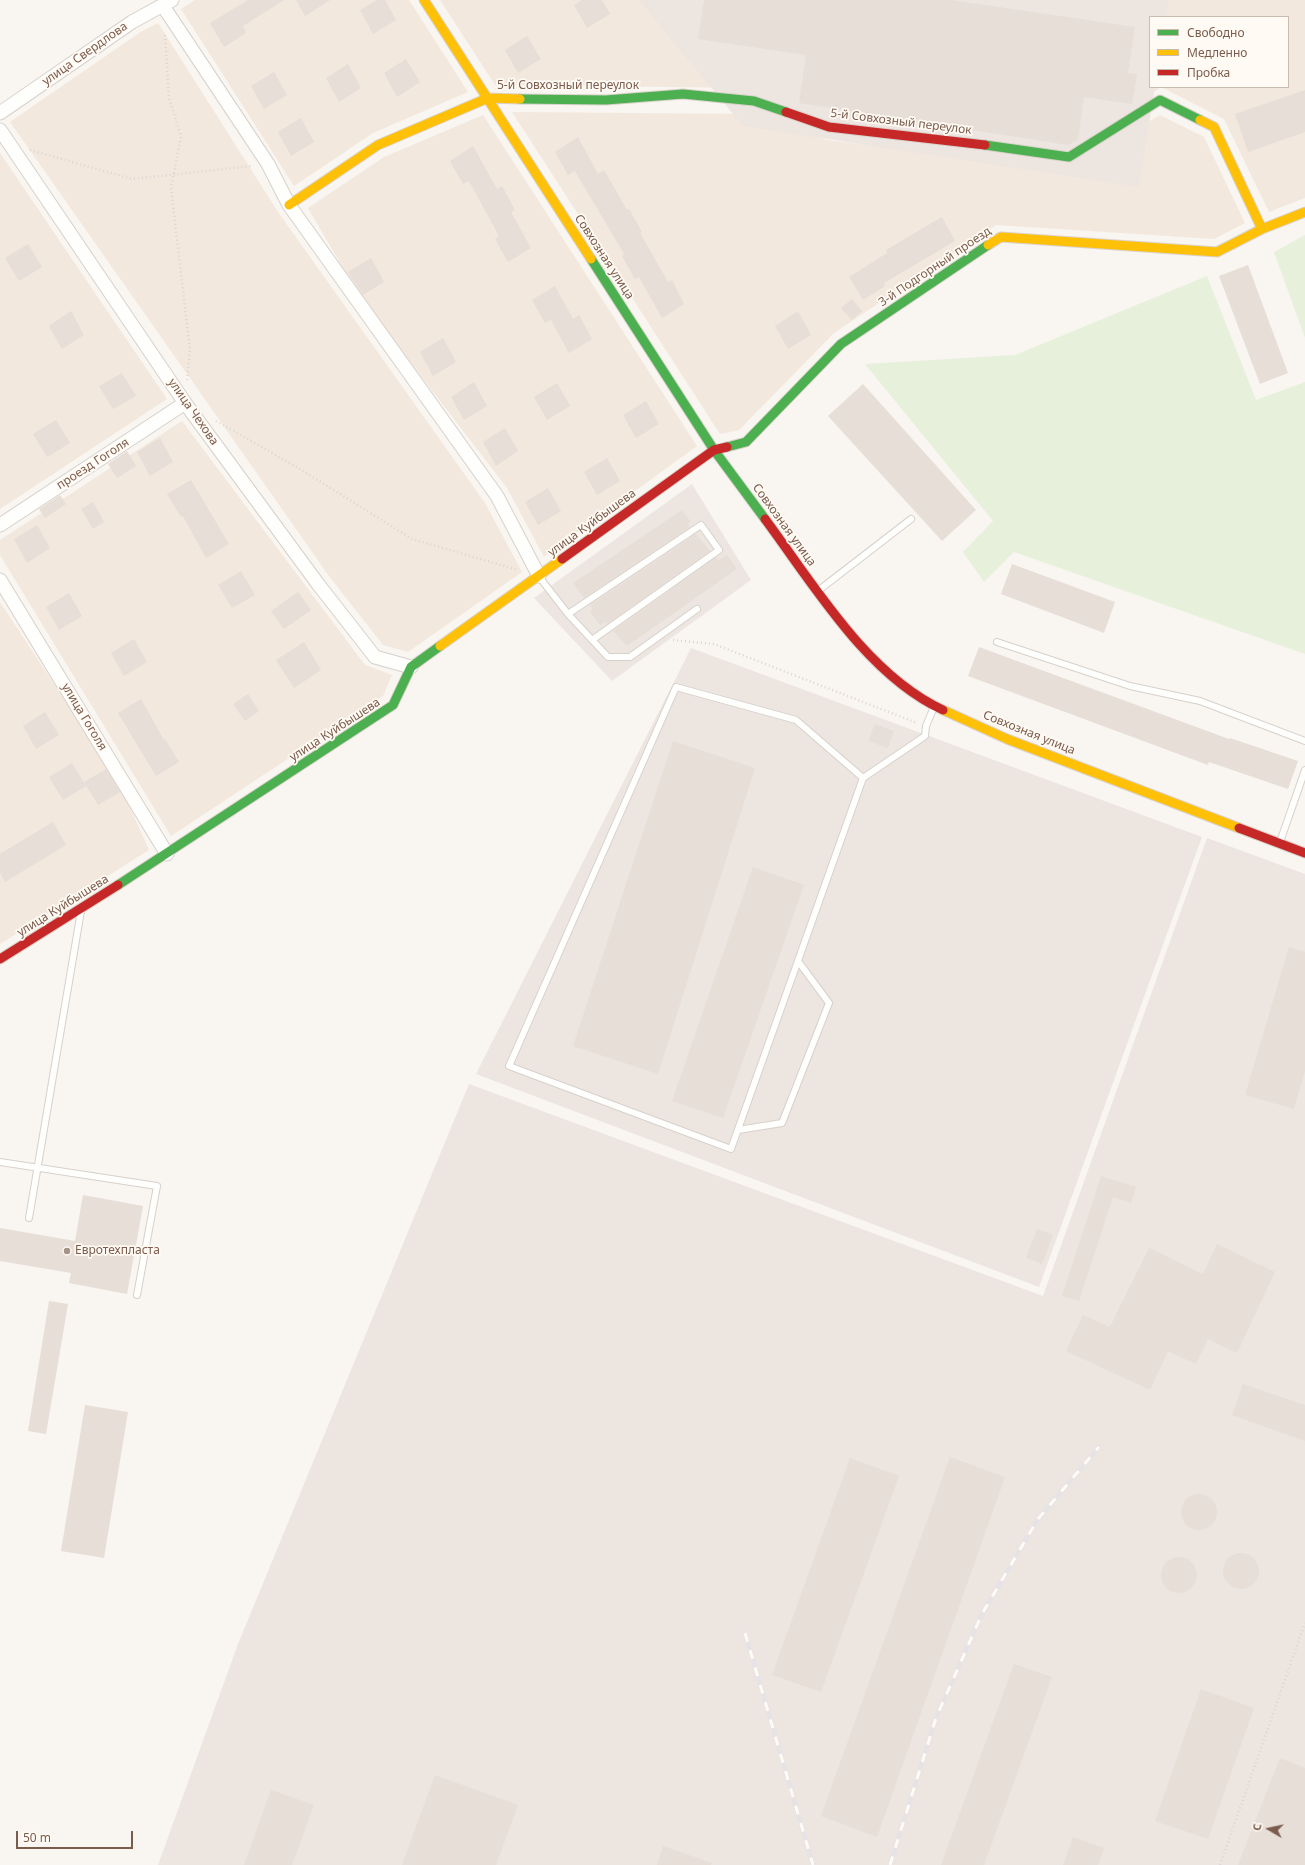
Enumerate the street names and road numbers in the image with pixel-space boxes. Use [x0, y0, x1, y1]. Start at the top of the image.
street label: улица Свердлова [40, 19, 130, 89]
street label: 5-й Совхозный переулок [497, 79, 639, 93]
street label: 5-й Совхозный переулок [830, 106, 972, 138]
street label: Совхозная улица [571, 212, 637, 302]
street label: 3-й Подгорный проезд [876, 224, 994, 310]
street label: улица Чехова [165, 376, 221, 448]
street label: проезд Гоголя [54, 435, 132, 493]
street label: Совхозная улица [749, 481, 819, 569]
street label: улица Куйбышева [545, 486, 639, 560]
street label: улица Гоголя [58, 681, 110, 753]
street label: улица Куйбышева [287, 695, 383, 765]
street label: Совхозная улица [981, 708, 1077, 758]
street label: улица Куйбышева [15, 872, 111, 940]

